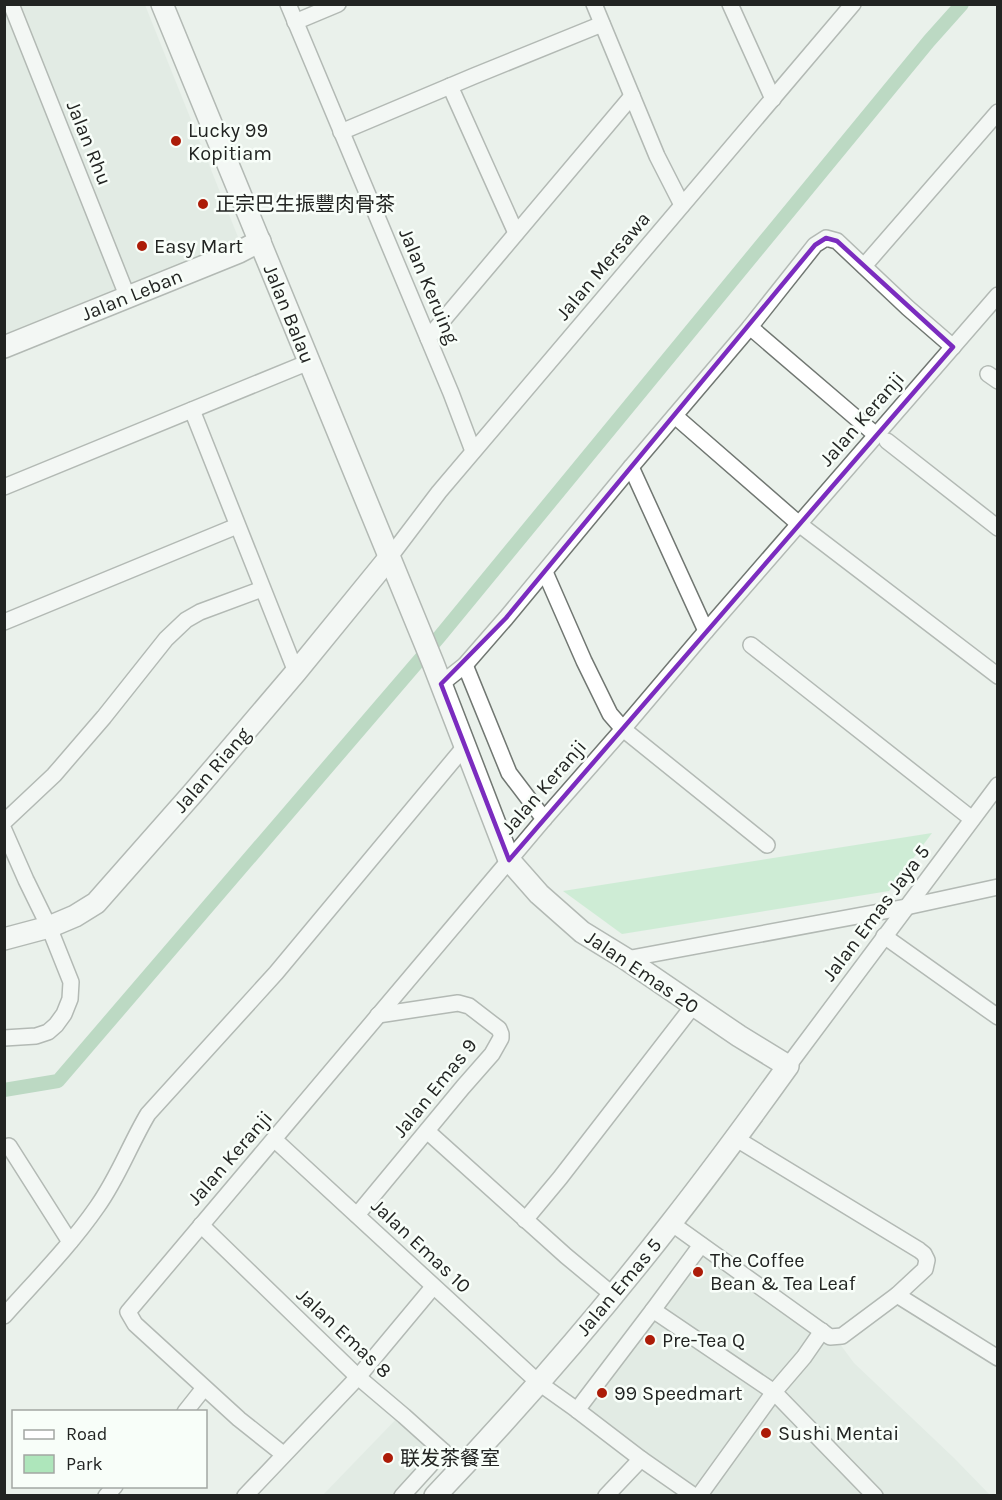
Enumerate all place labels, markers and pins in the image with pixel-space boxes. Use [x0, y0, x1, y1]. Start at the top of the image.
place label: Lucky 99 Kopitiam [188, 119, 272, 165]
marker: Lucky 99 Kopitiam [169, 134, 183, 148]
place label: 正宗巴生振豐肉骨茶 [215, 193, 395, 216]
marker: 正宗巴生振豐肉骨茶 [196, 197, 210, 211]
place label: Easy Mart [154, 235, 244, 258]
marker: Easy Mart [135, 239, 149, 253]
place label: The Coffee Bean & Tea Leaf [710, 1249, 856, 1295]
marker: The Coffee Bean & Tea Leaf [691, 1265, 705, 1279]
place label: Pre-Tea Q [662, 1329, 745, 1352]
marker: Pre-Tea Q [643, 1333, 657, 1347]
place label: 99 Speedmart [614, 1382, 743, 1405]
marker: 99 Speedmart [595, 1386, 609, 1400]
place label: Sushi Mentai [778, 1422, 899, 1445]
marker: Sushi Mentai [759, 1426, 773, 1440]
place label: 联发茶餐室 [400, 1447, 500, 1470]
marker: 联发茶餐室 [381, 1451, 395, 1465]

